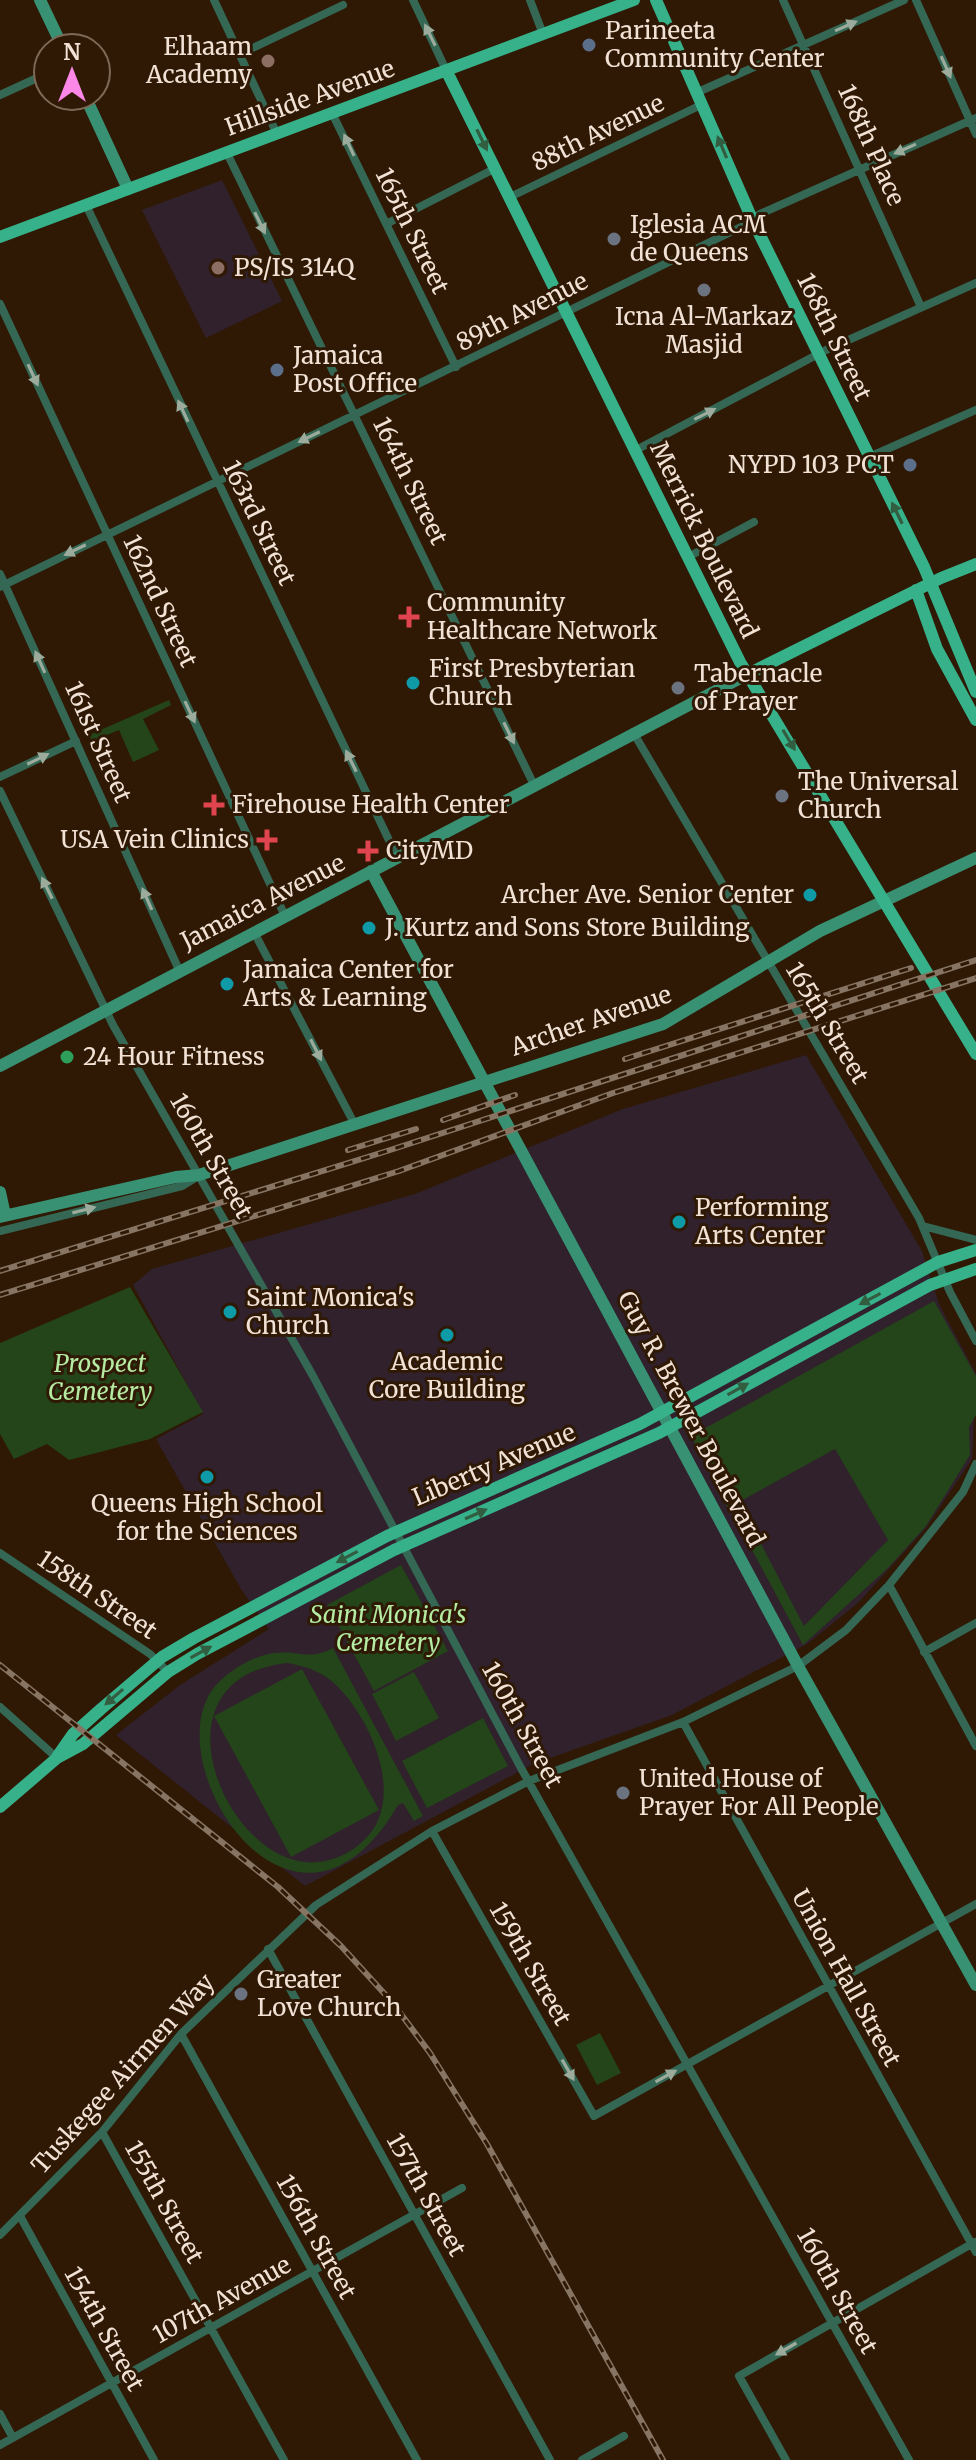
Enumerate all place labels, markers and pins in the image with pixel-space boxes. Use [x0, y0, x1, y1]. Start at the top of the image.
place label: Parineeta Community Center [605, 15, 825, 74]
place label: Elhaam Academy [145, 31, 252, 90]
marker: Parineeta Community Center [580, 36, 598, 54]
marker: Elhaam Academy [259, 52, 277, 70]
place label: Iglesia ACM de Queens [630, 209, 767, 268]
marker: Iglesia ACM de Queens [605, 230, 623, 248]
place label: PS/IS 314Q [234, 252, 356, 283]
marker: PS/IS 314Q [209, 259, 227, 277]
marker: Icna Al-Markaz Masjid [695, 281, 713, 299]
place label: Icna Al-Markaz Masjid [615, 301, 793, 360]
place label: Jamaica Post Office [292, 340, 417, 399]
marker: Jamaica Post Office [268, 361, 286, 379]
place label: NYPD 103 PCT [728, 449, 894, 480]
marker: NYPD 103 PCT [901, 456, 919, 474]
place label: Community Healthcare Network [427, 587, 658, 646]
marker: Community Healthcare Network [398, 606, 420, 628]
place label: First Presbyterian Church [429, 653, 636, 712]
place label: Tabernacle of Prayer [694, 658, 822, 717]
marker: First Presbyterian Church [404, 674, 422, 692]
marker: Tabernacle of Prayer [669, 679, 687, 697]
place label: The Universal Church [798, 766, 959, 825]
marker: The Universal Church [773, 787, 791, 805]
place label: Firehouse Health Center [232, 789, 510, 820]
marker: Firehouse Health Center [203, 794, 225, 816]
place label: USA Vein Clinics [60, 824, 249, 855]
marker: USA Vein Clinics [256, 829, 278, 851]
place label: CityMD [386, 835, 473, 866]
marker: CityMD [357, 840, 379, 862]
place label: Archer Ave. Senior Center [500, 879, 794, 910]
marker: Archer Ave. Senior Center [801, 886, 819, 904]
place label: J. Kurtz and Sons Store Building [384, 912, 750, 943]
marker: J. Kurtz and Sons Store Building [360, 919, 378, 937]
place label: Jamaica Center for Arts & Learning [242, 954, 454, 1013]
marker: Jamaica Center for Arts & Learning [218, 975, 236, 993]
place label: 24 Hour Fitness [83, 1041, 265, 1072]
marker: 24 Hour Fitness [58, 1048, 76, 1066]
place label: Performing Arts Center [694, 1192, 829, 1251]
marker: Performing Arts Center [670, 1213, 688, 1231]
place label: Saint Monica's Church [246, 1282, 414, 1341]
marker: Saint Monica's Church [221, 1303, 239, 1321]
marker: Academic Core Building [438, 1326, 456, 1344]
place label: Academic Core Building [369, 1346, 526, 1405]
marker: Queens High School for the Sciences [198, 1468, 216, 1486]
place label: Queens High School for the Sciences [91, 1488, 323, 1547]
place label: United House of Prayer For All People [639, 1763, 879, 1822]
marker: United House of Prayer For All People [614, 1784, 632, 1802]
place label: Greater Love Church [257, 1964, 401, 2023]
marker: Greater Love Church [232, 1985, 250, 2003]

